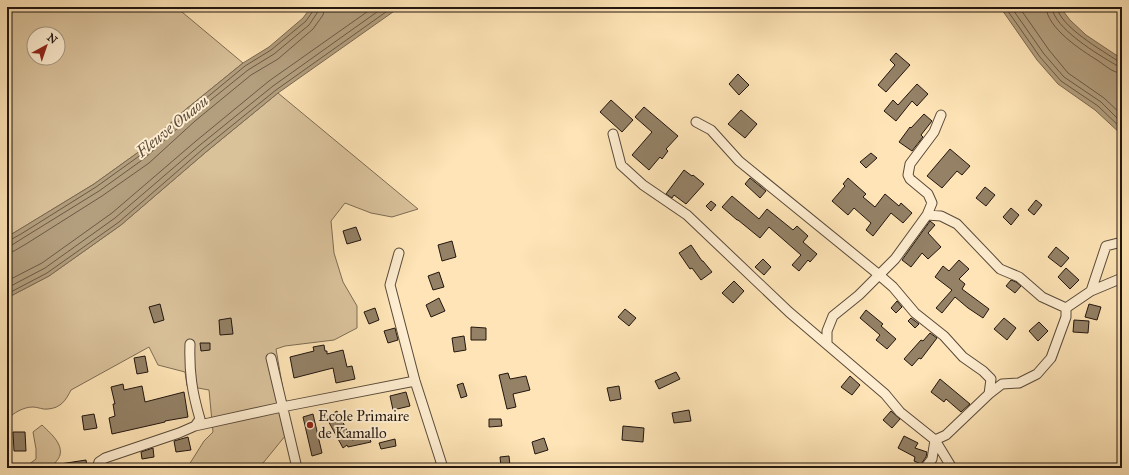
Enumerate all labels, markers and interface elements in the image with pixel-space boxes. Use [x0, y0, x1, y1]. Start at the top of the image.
north arrow [26, 26, 66, 66]
text: N [44, 31, 60, 47]
water label: Fleuve Ouaou [131, 91, 212, 162]
place label: Ecole Primaire de Kamallo [318, 407, 409, 442]
marker: Ecole Primaire de Kamallo [305, 420, 315, 430]

